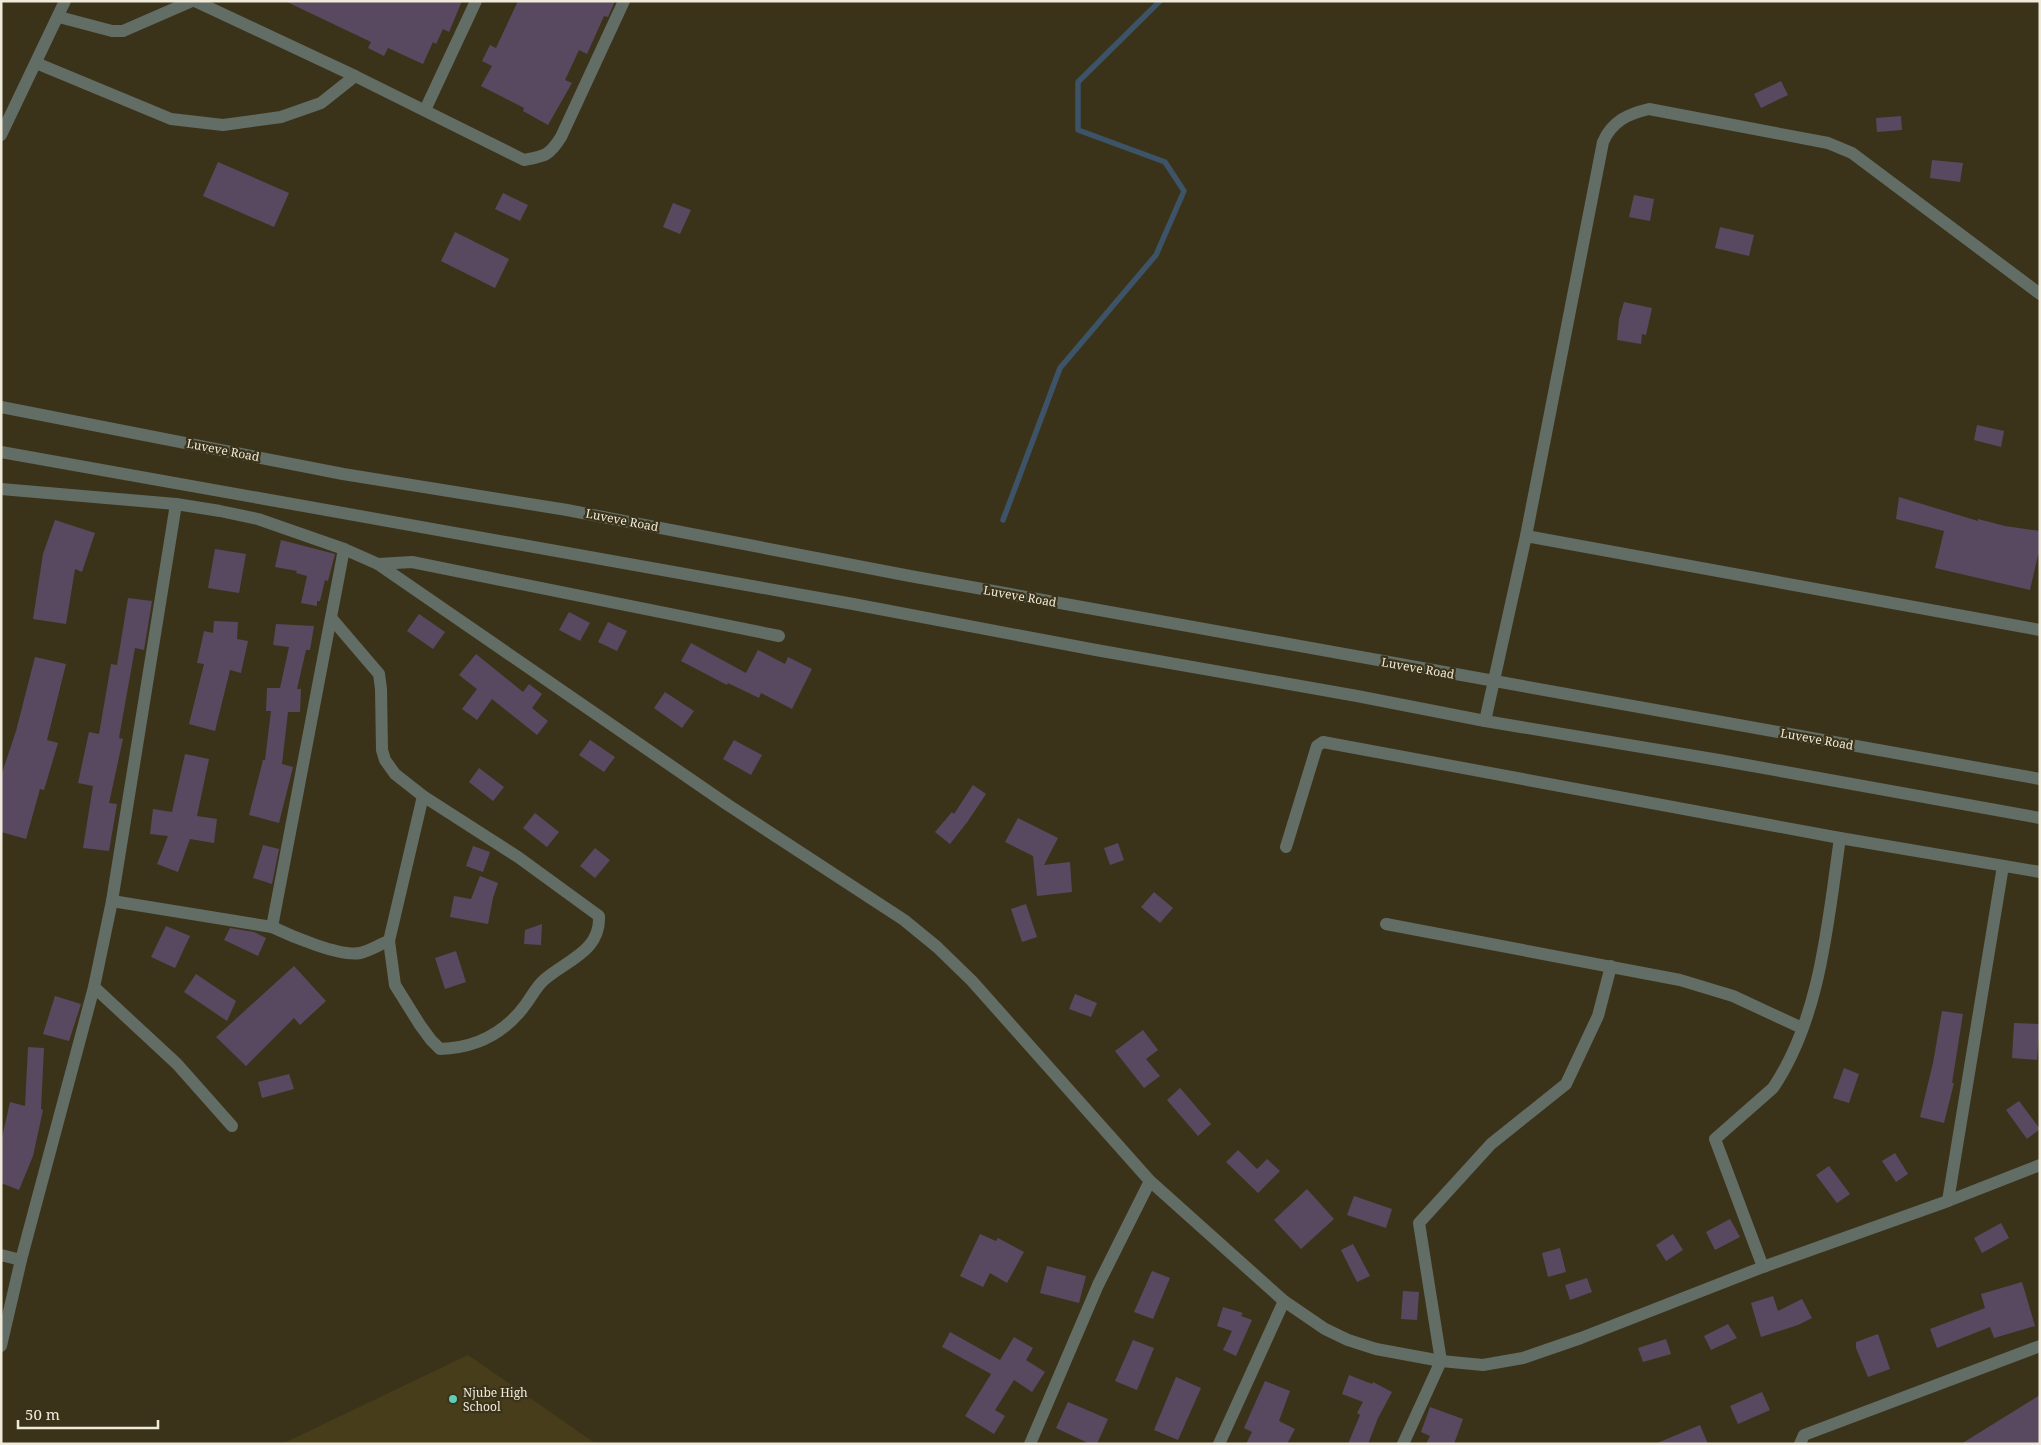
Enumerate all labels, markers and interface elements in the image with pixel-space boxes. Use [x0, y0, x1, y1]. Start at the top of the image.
street label: Luveve Road [185, 435, 261, 466]
street label: Luveve Road [584, 505, 660, 536]
street label: Luveve Road [982, 581, 1058, 611]
street label: Luveve Road [1380, 653, 1456, 683]
street label: Luveve Road [1779, 724, 1855, 754]
place label: Njube High School [463, 1384, 528, 1415]
marker: Njube High School [447, 1393, 459, 1405]
scale bar [18, 1398, 158, 1430]
text: 50 m [25, 1404, 60, 1424]

